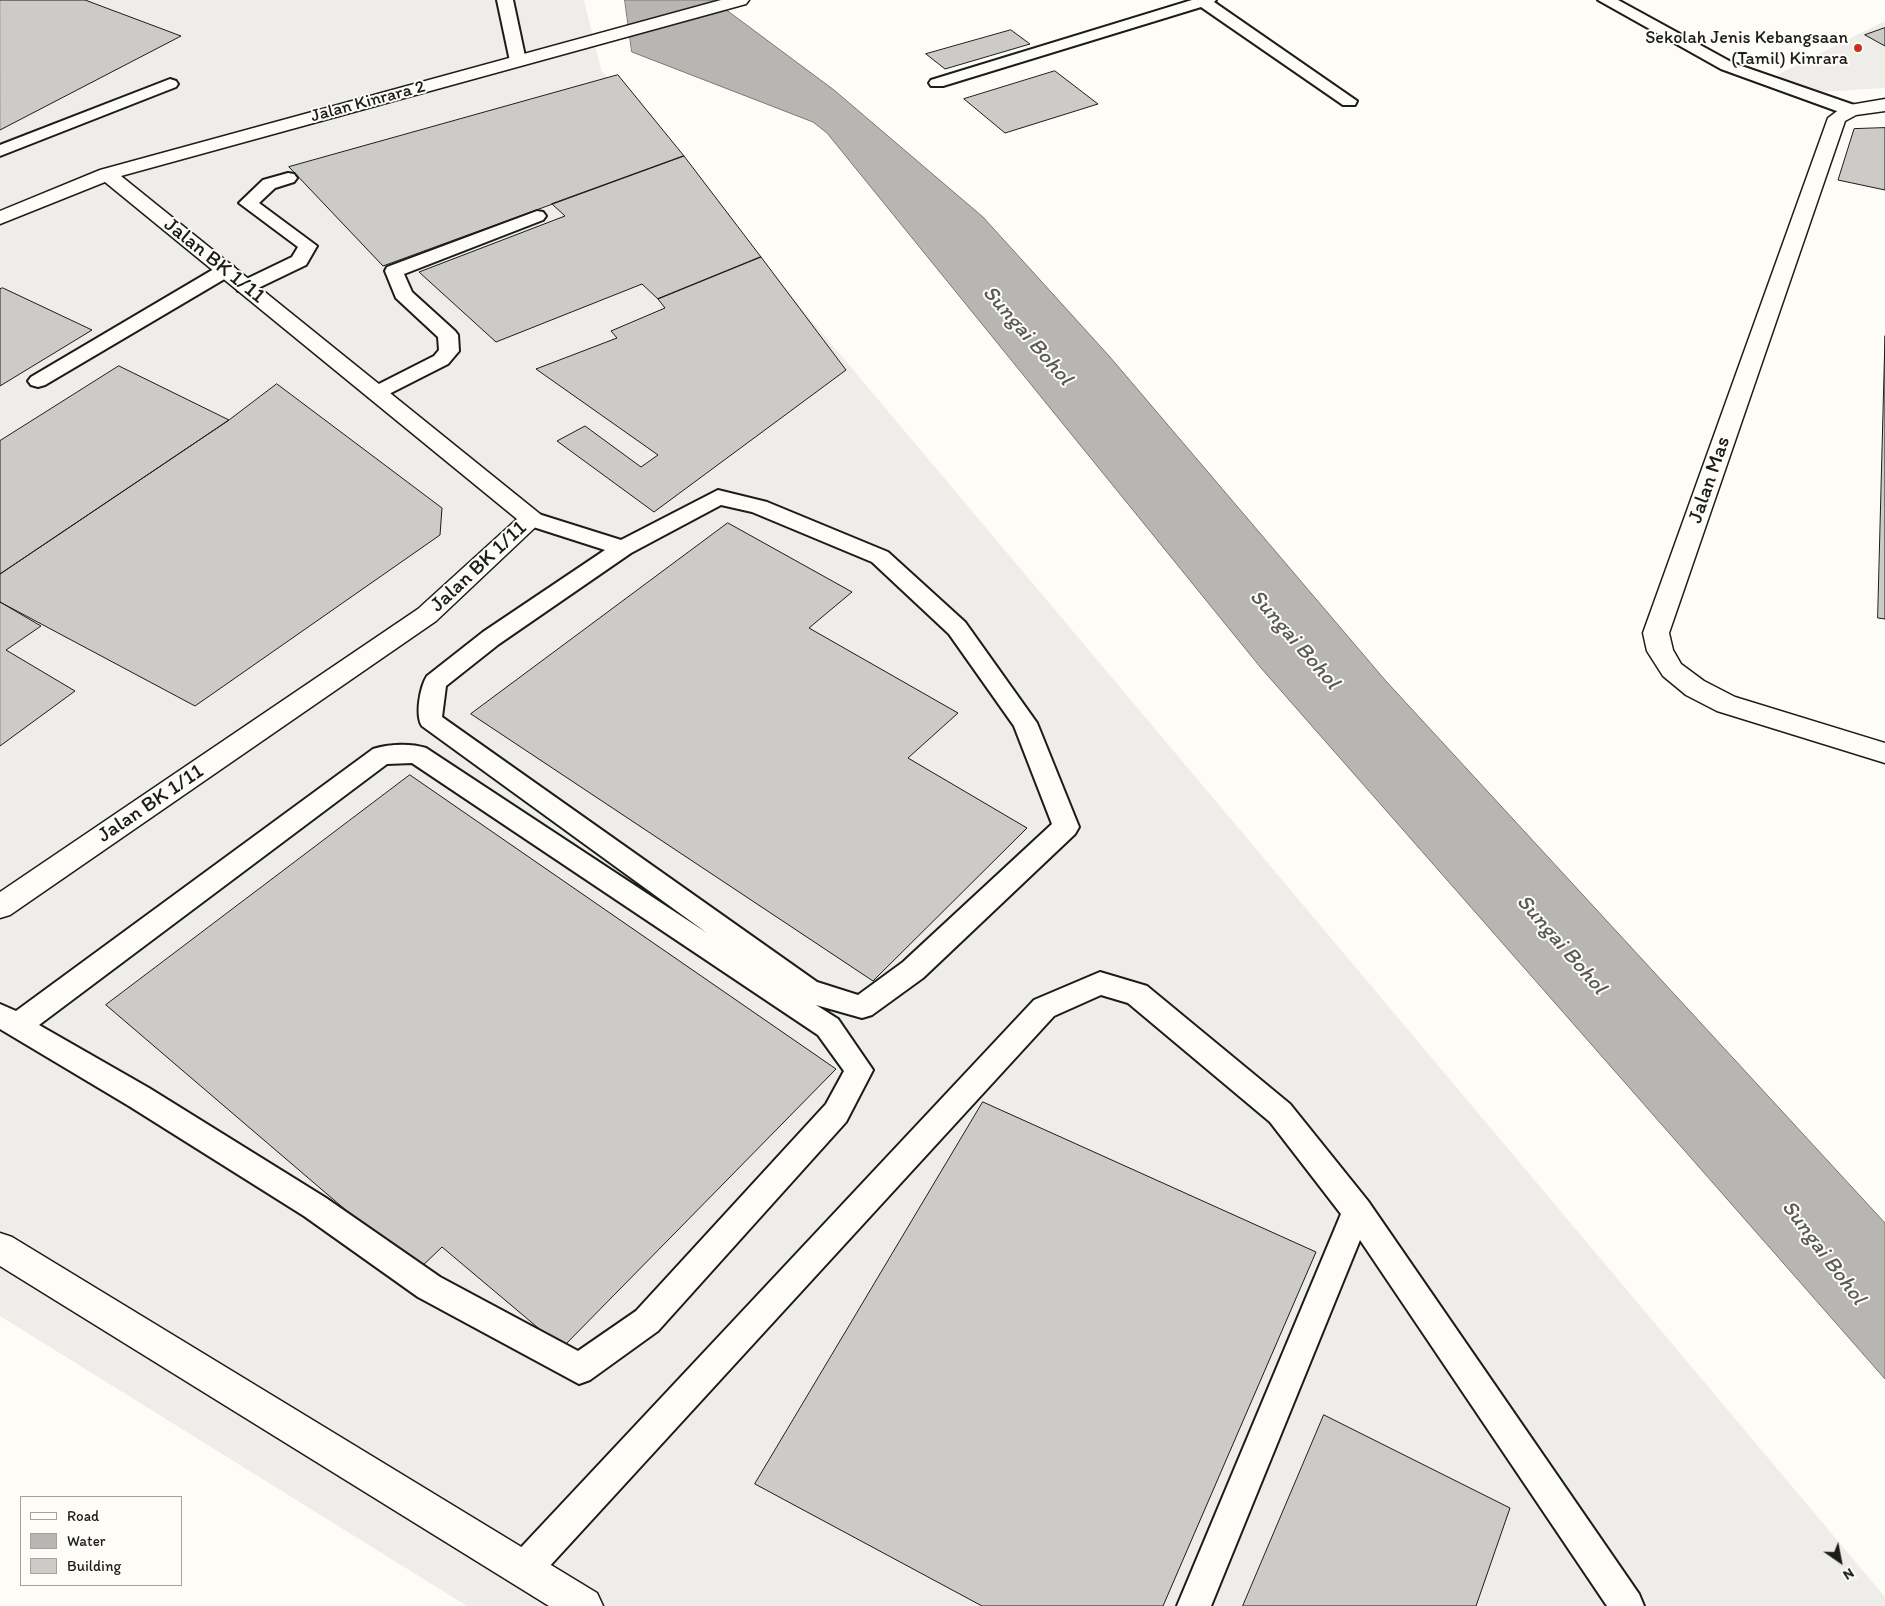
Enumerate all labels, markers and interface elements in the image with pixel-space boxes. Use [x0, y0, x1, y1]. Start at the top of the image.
place label: Sekolah Jenis Kebangsaan (Tamil) Kinrara [1645, 27, 1848, 70]
marker: Sekolah Jenis Kebangsaan (Tamil) Kinrara [1852, 42, 1864, 54]
street label: Jalan Kinrara 2 [309, 76, 427, 128]
street label: Jalan BK 1/11 [158, 213, 270, 309]
water label: Sungai Bohol [976, 280, 1078, 392]
street label: Jalan Mas [1683, 433, 1737, 527]
street label: Jalan BK 1/11 [426, 516, 532, 618]
water label: Sungai Bohol [1243, 584, 1345, 696]
street label: Jalan BK 1/11 [93, 759, 209, 849]
water label: Sungai Bohol [1510, 889, 1612, 1001]
water label: Sungai Bohol [1775, 1195, 1871, 1311]
legend [20, 1496, 182, 1586]
text: Road [67, 1507, 99, 1525]
text: Water [67, 1532, 105, 1550]
north arrow [1815, 1536, 1865, 1586]
text: Building [67, 1557, 121, 1575]
text: N [1840, 1564, 1857, 1584]

